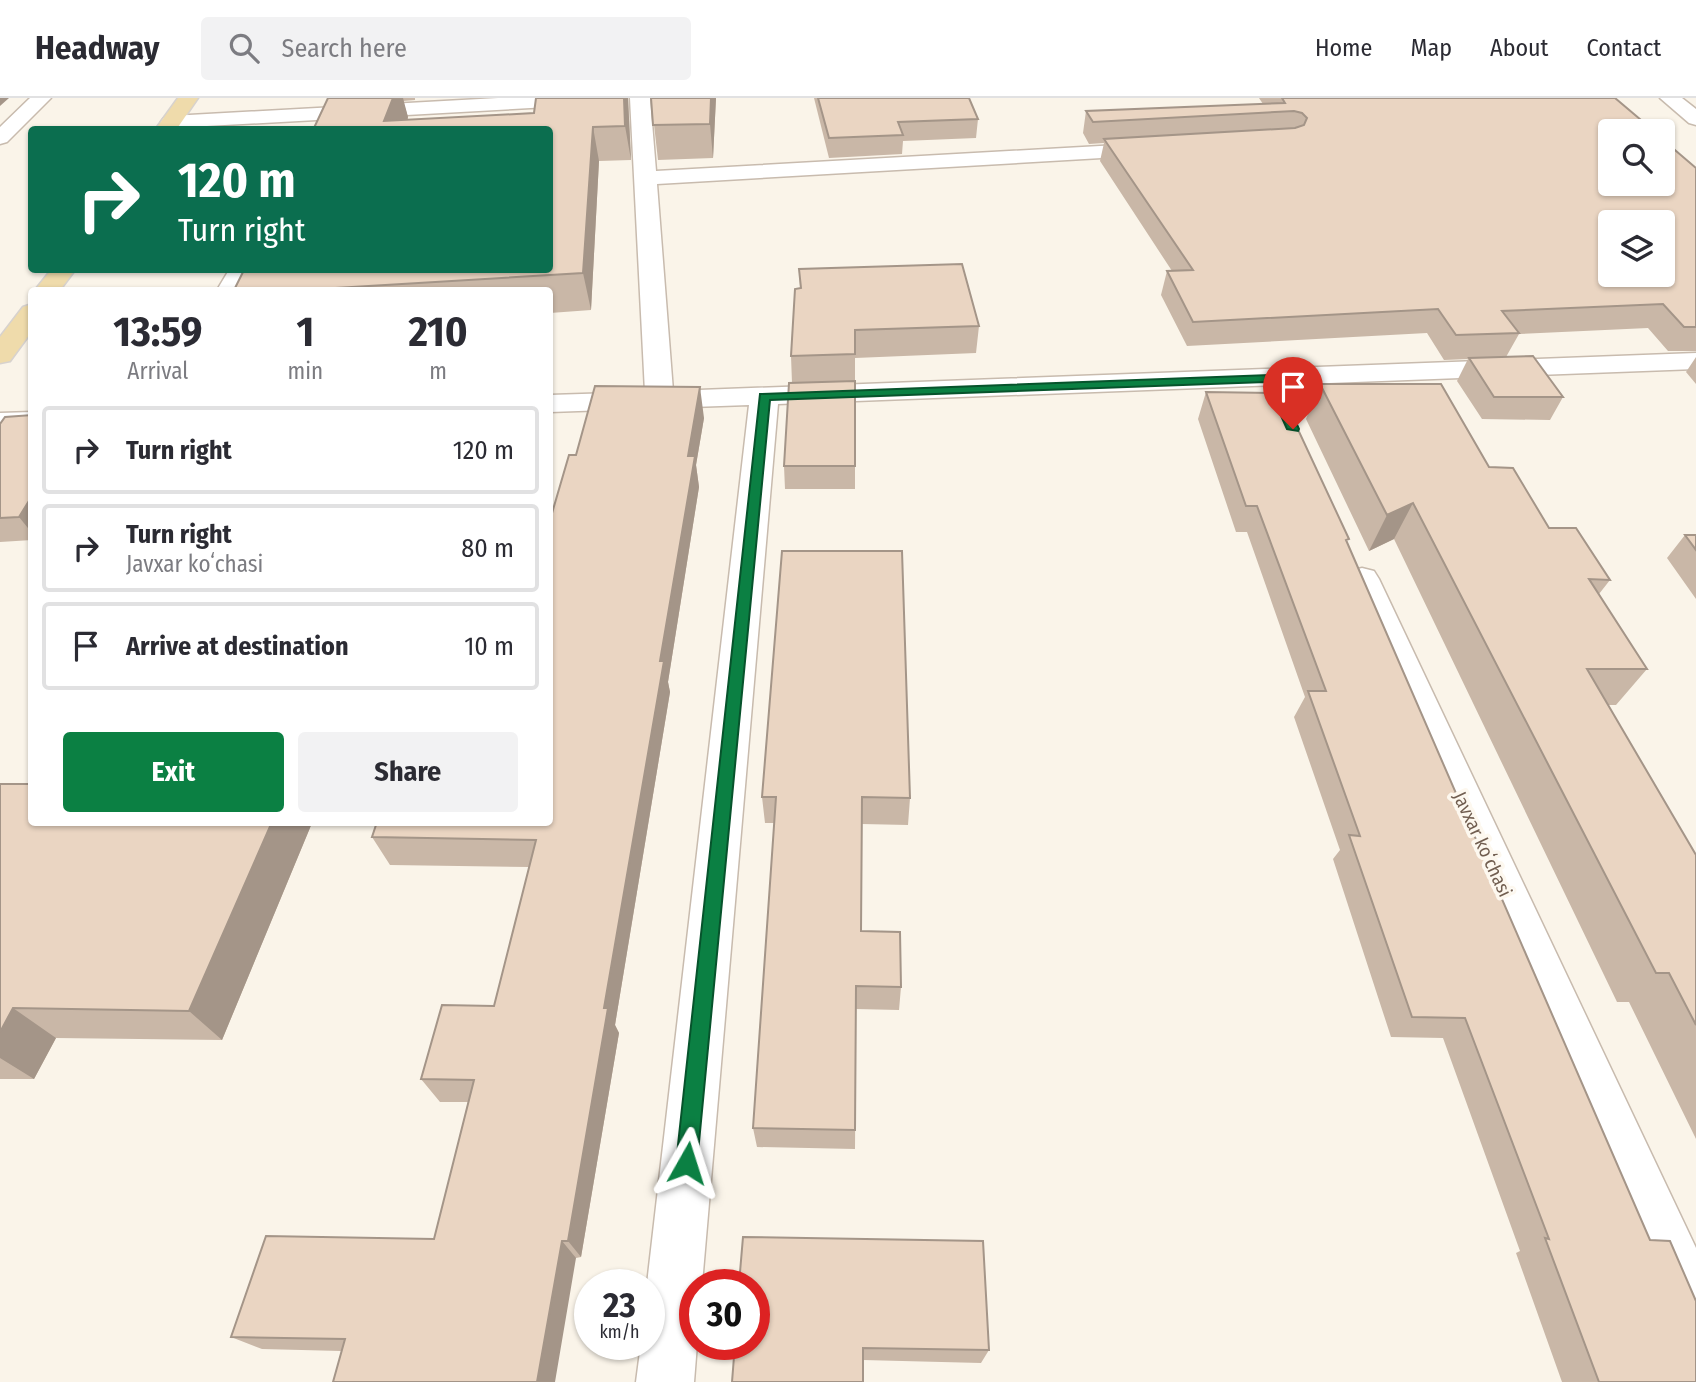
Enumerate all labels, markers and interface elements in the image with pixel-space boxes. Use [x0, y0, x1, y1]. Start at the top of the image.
search box [201, 17, 691, 80]
text: Headway [35, 28, 159, 68]
icon: search [225, 29, 263, 67]
text: Search here [281, 33, 407, 64]
text: Home [1315, 34, 1372, 62]
text: Map [1410, 34, 1452, 62]
text: About [1490, 34, 1548, 62]
text: Contact [1586, 34, 1661, 62]
map controls [1598, 119, 1675, 287]
button: search [1598, 119, 1675, 196]
text: 120 m [178, 151, 296, 210]
icon: right [63, 154, 154, 245]
button: layers [1598, 210, 1675, 287]
text: Turn right [178, 211, 305, 249]
text: 13:59 [113, 307, 202, 357]
text: 1 [297, 307, 314, 357]
text: 210 [408, 307, 468, 357]
text: Arrival [127, 357, 188, 385]
text: min [288, 357, 323, 385]
text: m [429, 357, 447, 385]
pin [1263, 357, 1323, 429]
icon: arrive [1274, 368, 1312, 406]
icon: right [67, 431, 105, 469]
text: Turn right [126, 435, 232, 466]
text: 120 m [453, 435, 514, 466]
text: Turn right [126, 519, 232, 550]
icon: right [67, 529, 105, 567]
text: 80 m [461, 533, 514, 564]
text: Javxar koʻchasi [126, 550, 263, 578]
icon: arrive [67, 627, 105, 665]
text: Arrive at destination [126, 631, 349, 662]
text: 10 m [464, 631, 514, 662]
button: Exit [63, 732, 284, 812]
button: Share [298, 732, 518, 812]
street label: Javxar koʻchasi [1448, 788, 1517, 901]
position arrow [650, 1126, 724, 1200]
speed limit sign: 30 [679, 1269, 770, 1360]
text: 23 [603, 1284, 636, 1326]
text: km/h [599, 1321, 640, 1343]

